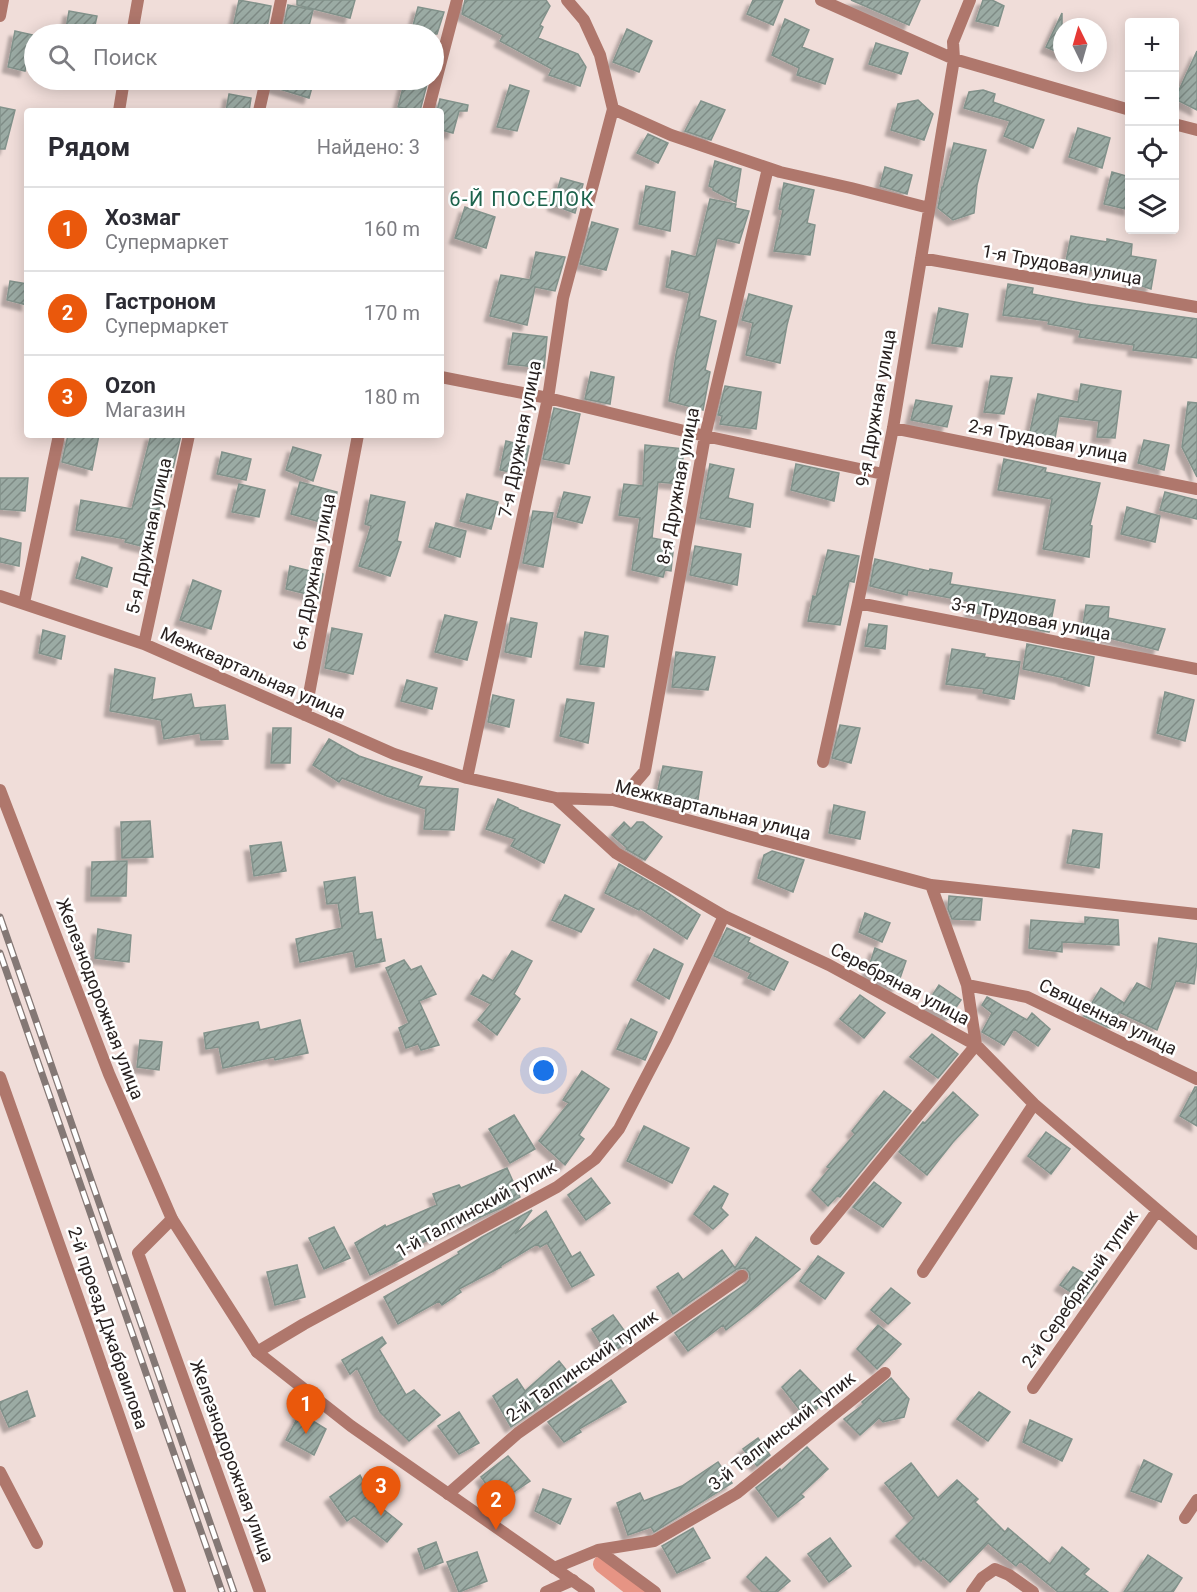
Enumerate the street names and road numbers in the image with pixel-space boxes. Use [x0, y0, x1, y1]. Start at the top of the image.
street label: 1-я Трудовая улица [981, 240, 1144, 289]
street label: 9-я Дружная улица [851, 328, 900, 488]
street label: 7-я Дружная улица [494, 359, 545, 519]
street label: 8-я Дружная улица [652, 406, 703, 566]
street label: 2-я Трудовая улица [967, 415, 1130, 466]
street label: 5-я Дружная улица [122, 456, 175, 616]
street label: 6-я Дружная улица [288, 492, 339, 652]
street label: 3-я Трудовая улица [950, 593, 1113, 644]
street label: Межквартальная улица [157, 622, 349, 723]
street label: Межквартальная улица [613, 775, 813, 844]
street label: Железнодорожная улица [52, 895, 149, 1102]
street label: Серебряная улица [827, 938, 973, 1029]
street label: Священная улица [1036, 974, 1181, 1059]
street label: 1-й Талгинский тупик [392, 1156, 560, 1261]
street label: 2-й Серебряный тупик [1017, 1206, 1142, 1372]
street label: 2-й проезд Джабраилова [64, 1224, 153, 1432]
street label: 2-й Талгинский тупик [502, 1305, 662, 1426]
street label: Железнодорожная улица [186, 1357, 279, 1565]
street label: 3-й Талгинский тупик [704, 1367, 859, 1494]

